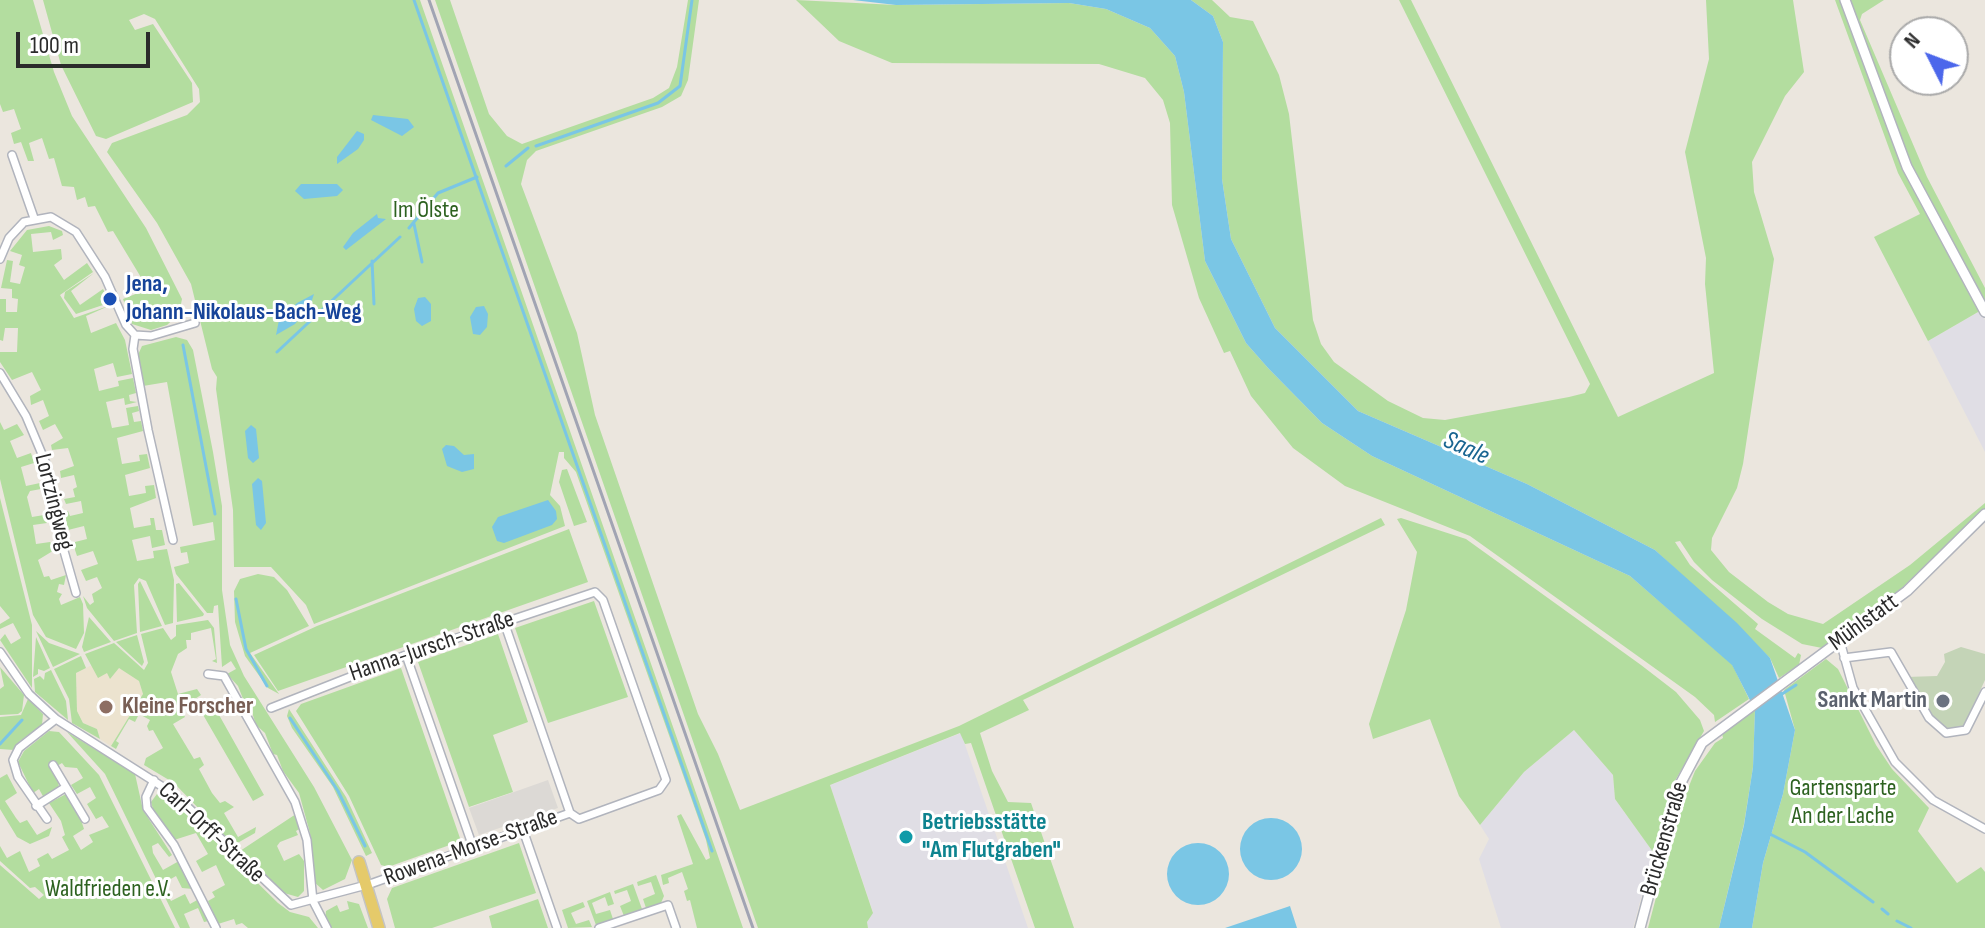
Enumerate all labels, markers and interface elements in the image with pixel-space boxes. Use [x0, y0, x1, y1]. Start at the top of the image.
scale bar [20, 16, 154, 66]
north arrow [1889, 16, 1969, 96]
text: N [1898, 28, 1926, 54]
text: 100 m [30, 31, 79, 60]
park label: Im Ölste [393, 197, 459, 225]
place label: Jena, Johann-Nikolaus-Bach-Weg [126, 271, 362, 327]
marker: Jena, Johann-Nikolaus-Bach-Weg [101, 290, 119, 308]
water label: Saale [1438, 425, 1494, 473]
street label: Lortzingweg [27, 451, 79, 553]
street label: Mühlstatt [1824, 588, 1904, 658]
street label: Hanna-Jursch-Straße [346, 605, 518, 689]
place label: Sankt Martin [1818, 687, 1927, 715]
marker: Sankt Martin [1934, 692, 1952, 710]
place label: Kleine Forscher [122, 693, 253, 721]
marker: Kleine Forscher [97, 698, 115, 716]
park label: Gartensparte An der Lache [1789, 775, 1897, 831]
street label: Carl-Orff-Straße [152, 776, 270, 890]
street label: Brückenstraße [1635, 779, 1695, 899]
street label: Rowena-Morse-Straße [380, 803, 562, 893]
place label: Betriebsstätte "Am Flutgraben" [922, 809, 1061, 865]
marker: Betriebsstätte "Am Flutgraben" [897, 828, 915, 846]
park label: Waldfrieden e.V. [45, 876, 171, 904]

